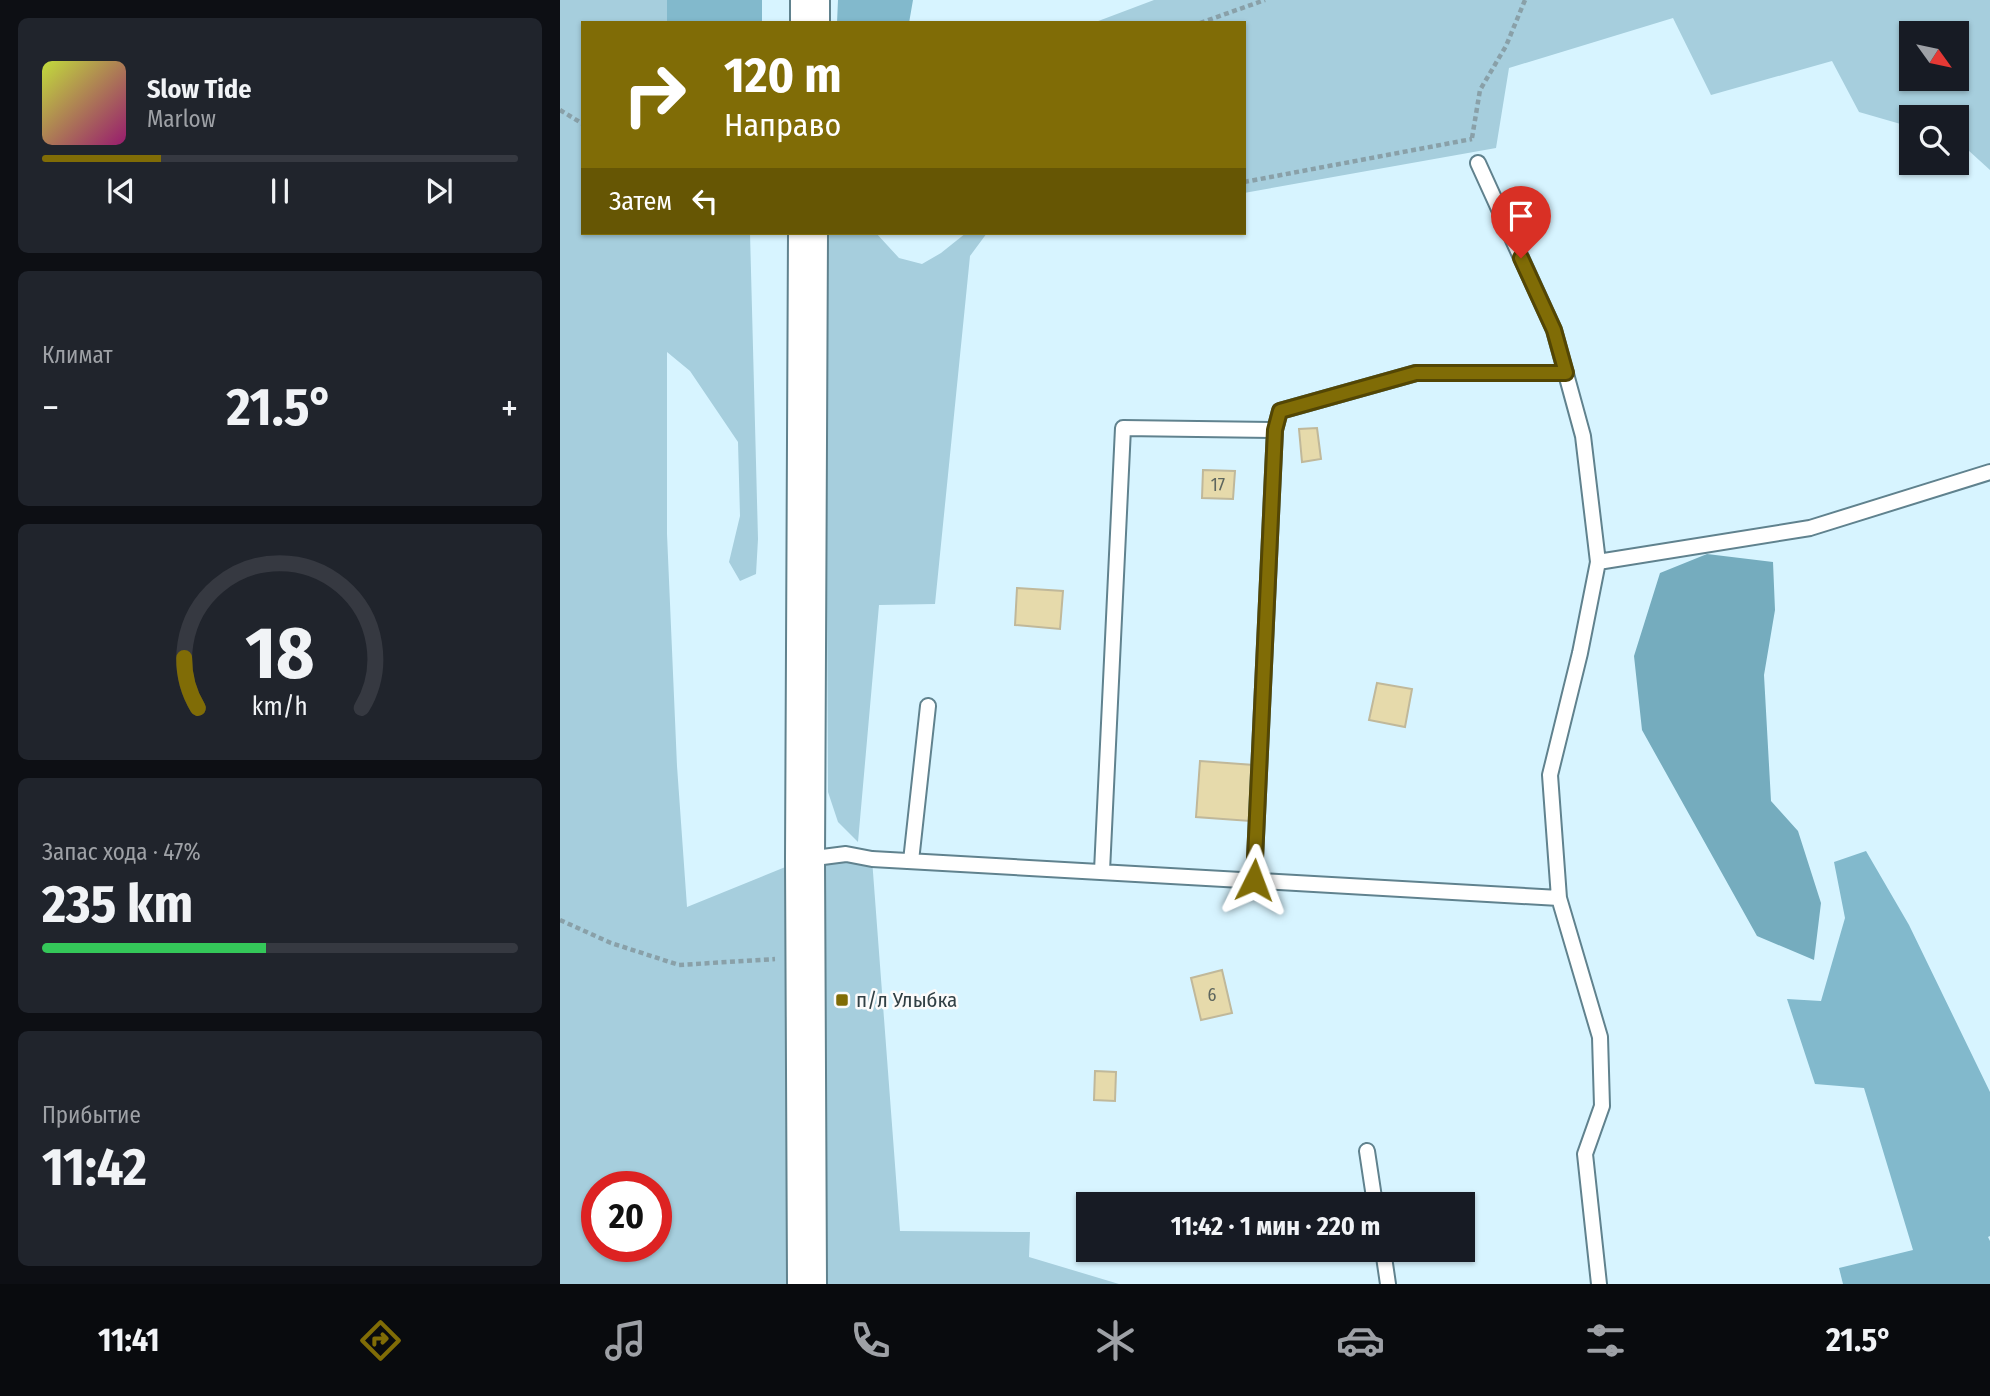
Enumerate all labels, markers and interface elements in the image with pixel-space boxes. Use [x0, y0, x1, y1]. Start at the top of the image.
north arrow [1899, 21, 1969, 91]
map controls [1899, 21, 1969, 175]
text: 120 m [724, 46, 842, 105]
icon: right [609, 49, 700, 140]
text: Slow Tide [147, 74, 251, 105]
text: Marlow [147, 105, 216, 133]
button: search [1899, 105, 1969, 175]
text: Направо [724, 106, 841, 144]
icon: previous [102, 172, 140, 210]
icon: pause [261, 172, 299, 210]
icon: next [420, 172, 458, 210]
icon: left [686, 182, 724, 220]
text: Затем [609, 186, 672, 217]
pin [1491, 186, 1551, 258]
icon: arrive [1502, 197, 1540, 235]
text: Климат [42, 341, 113, 369]
text: 21.5° [226, 376, 333, 439]
text: − [42, 385, 59, 431]
text: + [501, 385, 518, 431]
house number: 17 [1211, 474, 1225, 496]
text: 18 [245, 610, 315, 697]
text: km/h [252, 692, 308, 722]
text: Запас хода · 47% [42, 838, 201, 866]
position arrow [1217, 843, 1291, 917]
text: 235 km [42, 873, 193, 936]
house number: 6 [1208, 984, 1217, 1006]
place label: п/л Улыбка [856, 987, 957, 1013]
marker: п/л Улыбка [834, 992, 850, 1008]
text: Прибытие [42, 1101, 141, 1129]
text: 11:42 [42, 1136, 147, 1199]
speed limit sign: 20 [581, 1171, 672, 1262]
text: 11:42 · 1 мин · 220 m [1171, 1211, 1380, 1242]
icon: directions [356, 1316, 405, 1365]
icon: music [601, 1316, 650, 1365]
icon: phone [846, 1316, 895, 1365]
icon: climate [1091, 1316, 1140, 1365]
icon: car [1336, 1316, 1385, 1365]
icon: filters [1581, 1316, 1630, 1365]
text: 11:41 [98, 1321, 160, 1359]
text: 21.5° [1826, 1321, 1892, 1359]

